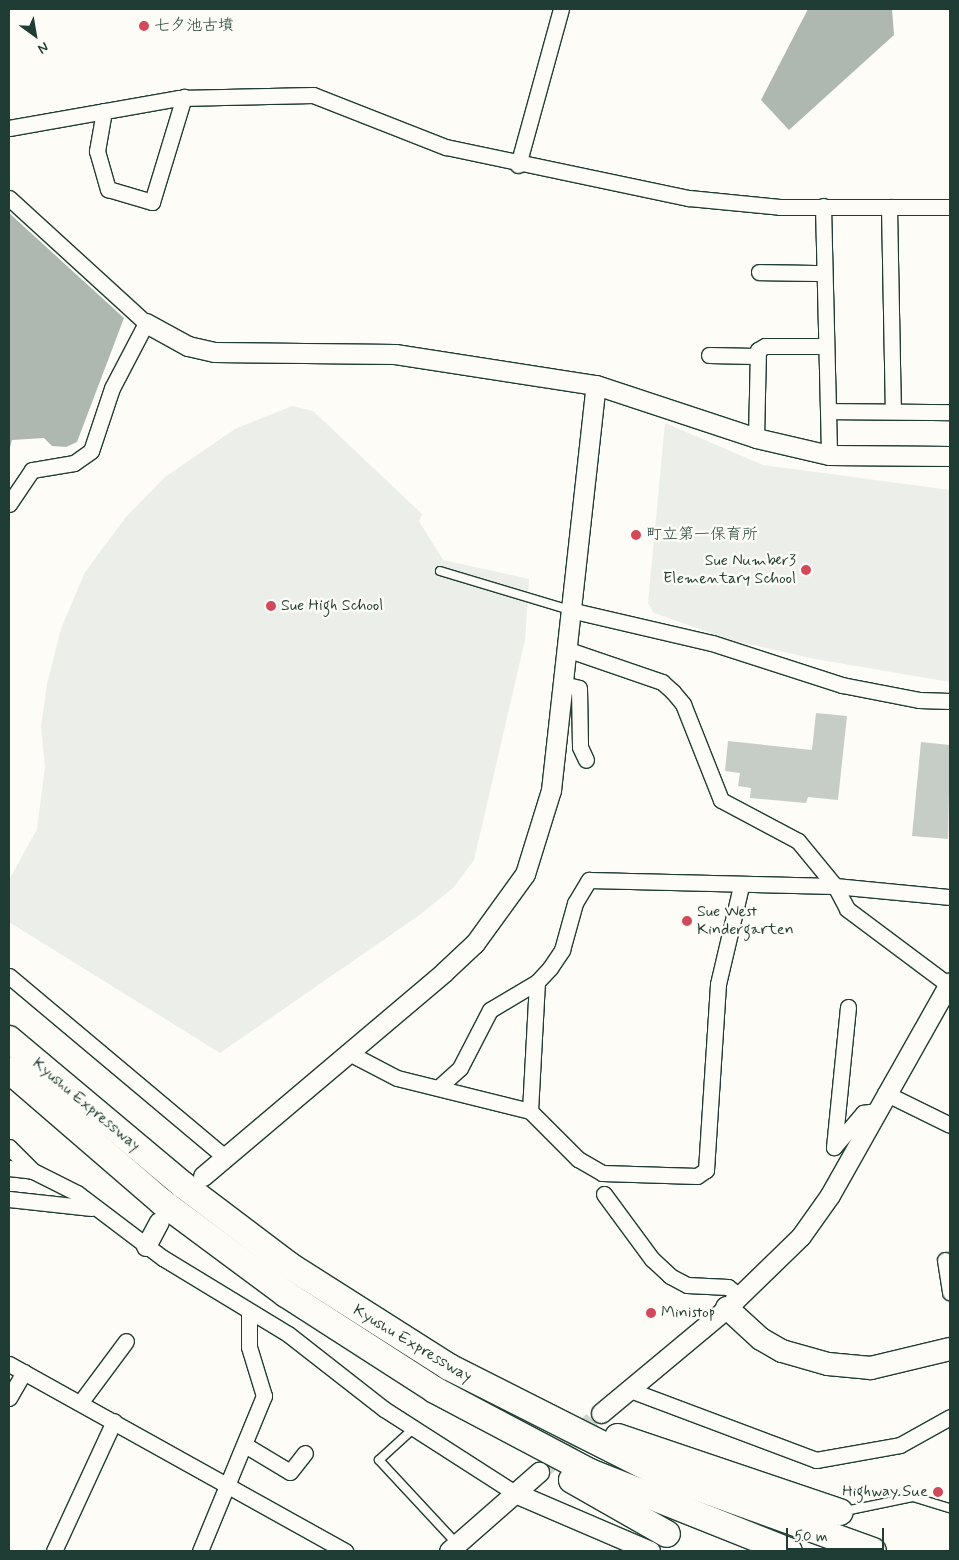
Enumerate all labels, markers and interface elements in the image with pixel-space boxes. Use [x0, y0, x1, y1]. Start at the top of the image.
north arrow [10, 10, 60, 60]
place label: 七夕池古墳 [154, 16, 234, 36]
marker: 七夕池古墳 [138, 20, 150, 32]
text: N [34, 38, 52, 58]
place label: 町立第一保育所 [646, 525, 758, 545]
marker: 町立第一保育所 [630, 529, 642, 541]
place label: Sue Number3 Elementary School [663, 551, 796, 589]
marker: Sue Number3 Elementary School [800, 564, 812, 576]
place label: Sue High School [281, 596, 383, 616]
marker: Sue High School [265, 600, 277, 612]
place label: Sue West Kindergarten [697, 902, 794, 940]
marker: Sue West Kindergarten [681, 915, 693, 927]
street label: Kyushu Expressway [28, 1054, 144, 1156]
street label: Kyushu Expressway [349, 1301, 475, 1387]
place label: Ministop [661, 1303, 715, 1323]
marker: Ministop [645, 1307, 657, 1319]
place label: Highway Sue [845, 1482, 928, 1502]
marker: Highway Sue [932, 1486, 944, 1498]
scale bar [789, 1518, 886, 1550]
text: 50 m [794, 1527, 828, 1547]

